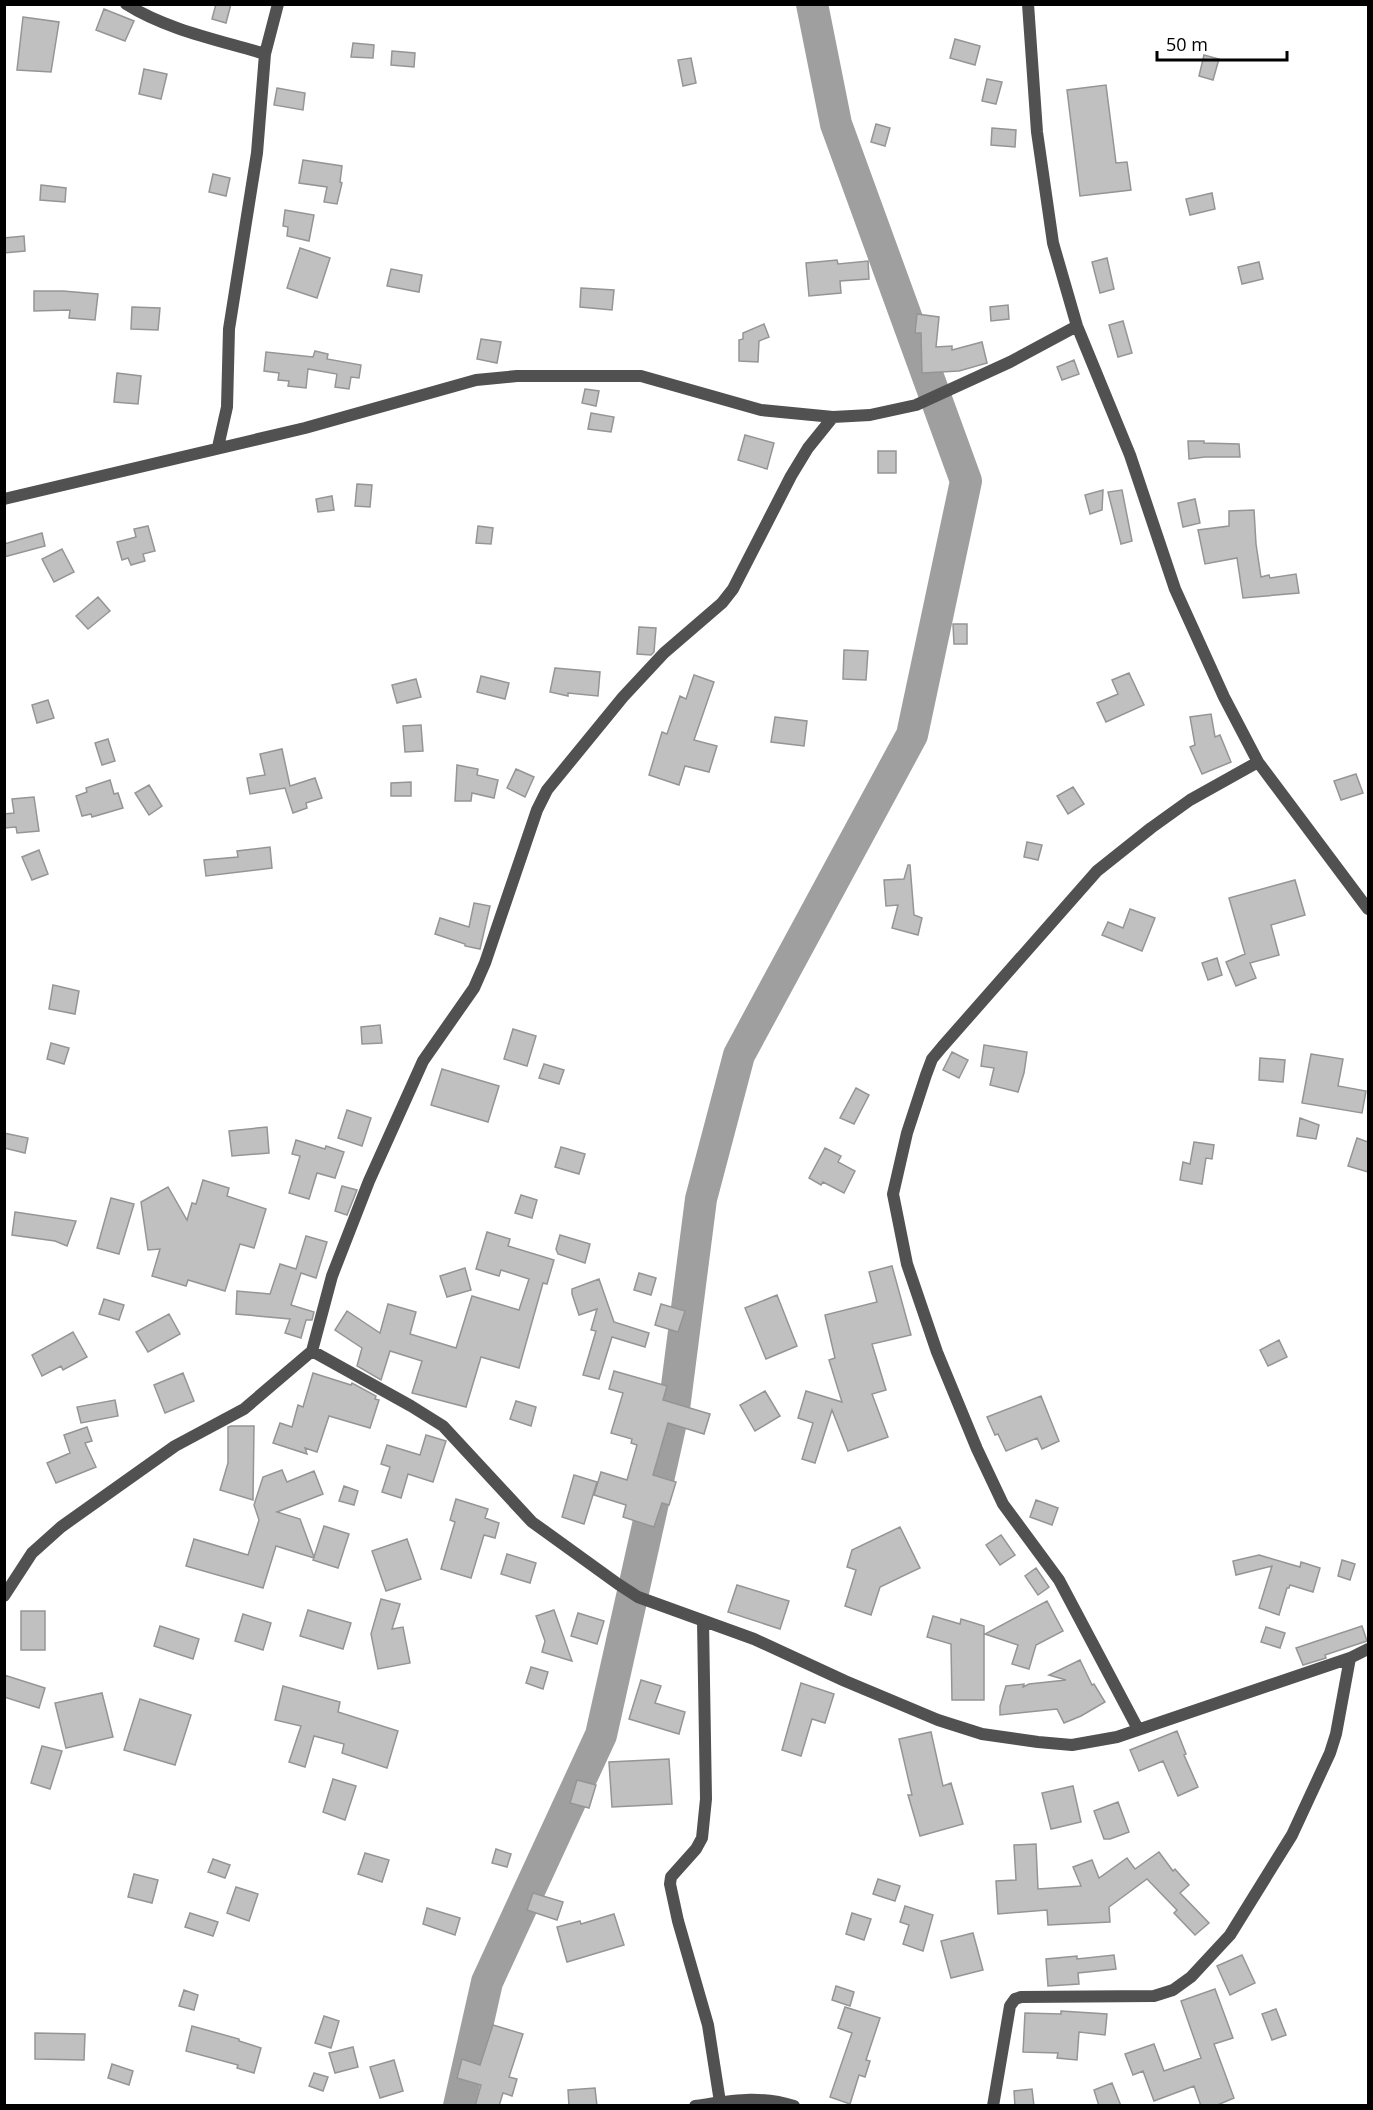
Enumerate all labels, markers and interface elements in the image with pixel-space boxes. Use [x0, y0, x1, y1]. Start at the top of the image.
scale bar [1157, 24, 1288, 62]
text: 50 m [1166, 32, 1208, 56]

